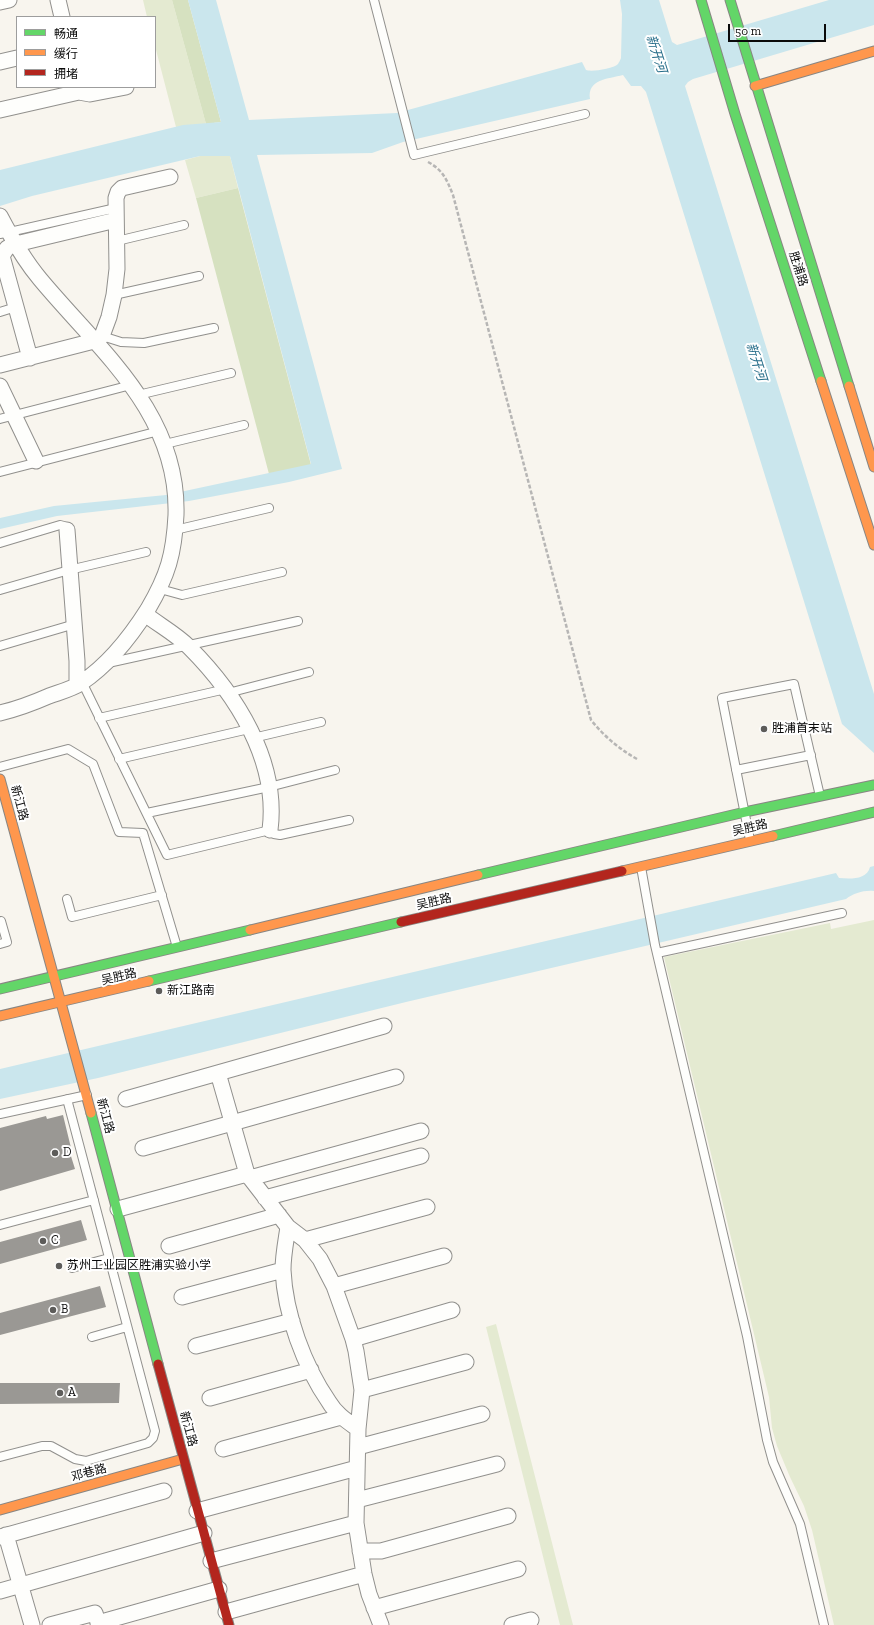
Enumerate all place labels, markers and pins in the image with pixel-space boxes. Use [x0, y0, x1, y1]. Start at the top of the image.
place label: 胜浦首末站 [772, 722, 832, 736]
marker: 胜浦首末站 [759, 724, 769, 734]
place label: 新江路南 [167, 984, 215, 998]
marker: 新江路南 [154, 986, 164, 996]
place label: D [63, 1146, 71, 1160]
marker: D [50, 1148, 60, 1158]
place label: C [51, 1234, 59, 1248]
marker: C [38, 1236, 48, 1246]
place label: 苏州工业园区胜浦实验小学 [67, 1259, 211, 1273]
marker: 苏州工业园区胜浦实验小学 [54, 1261, 64, 1271]
place label: B [61, 1303, 68, 1317]
marker: B [48, 1305, 58, 1315]
place label: A [68, 1386, 76, 1400]
marker: A [55, 1388, 65, 1398]

